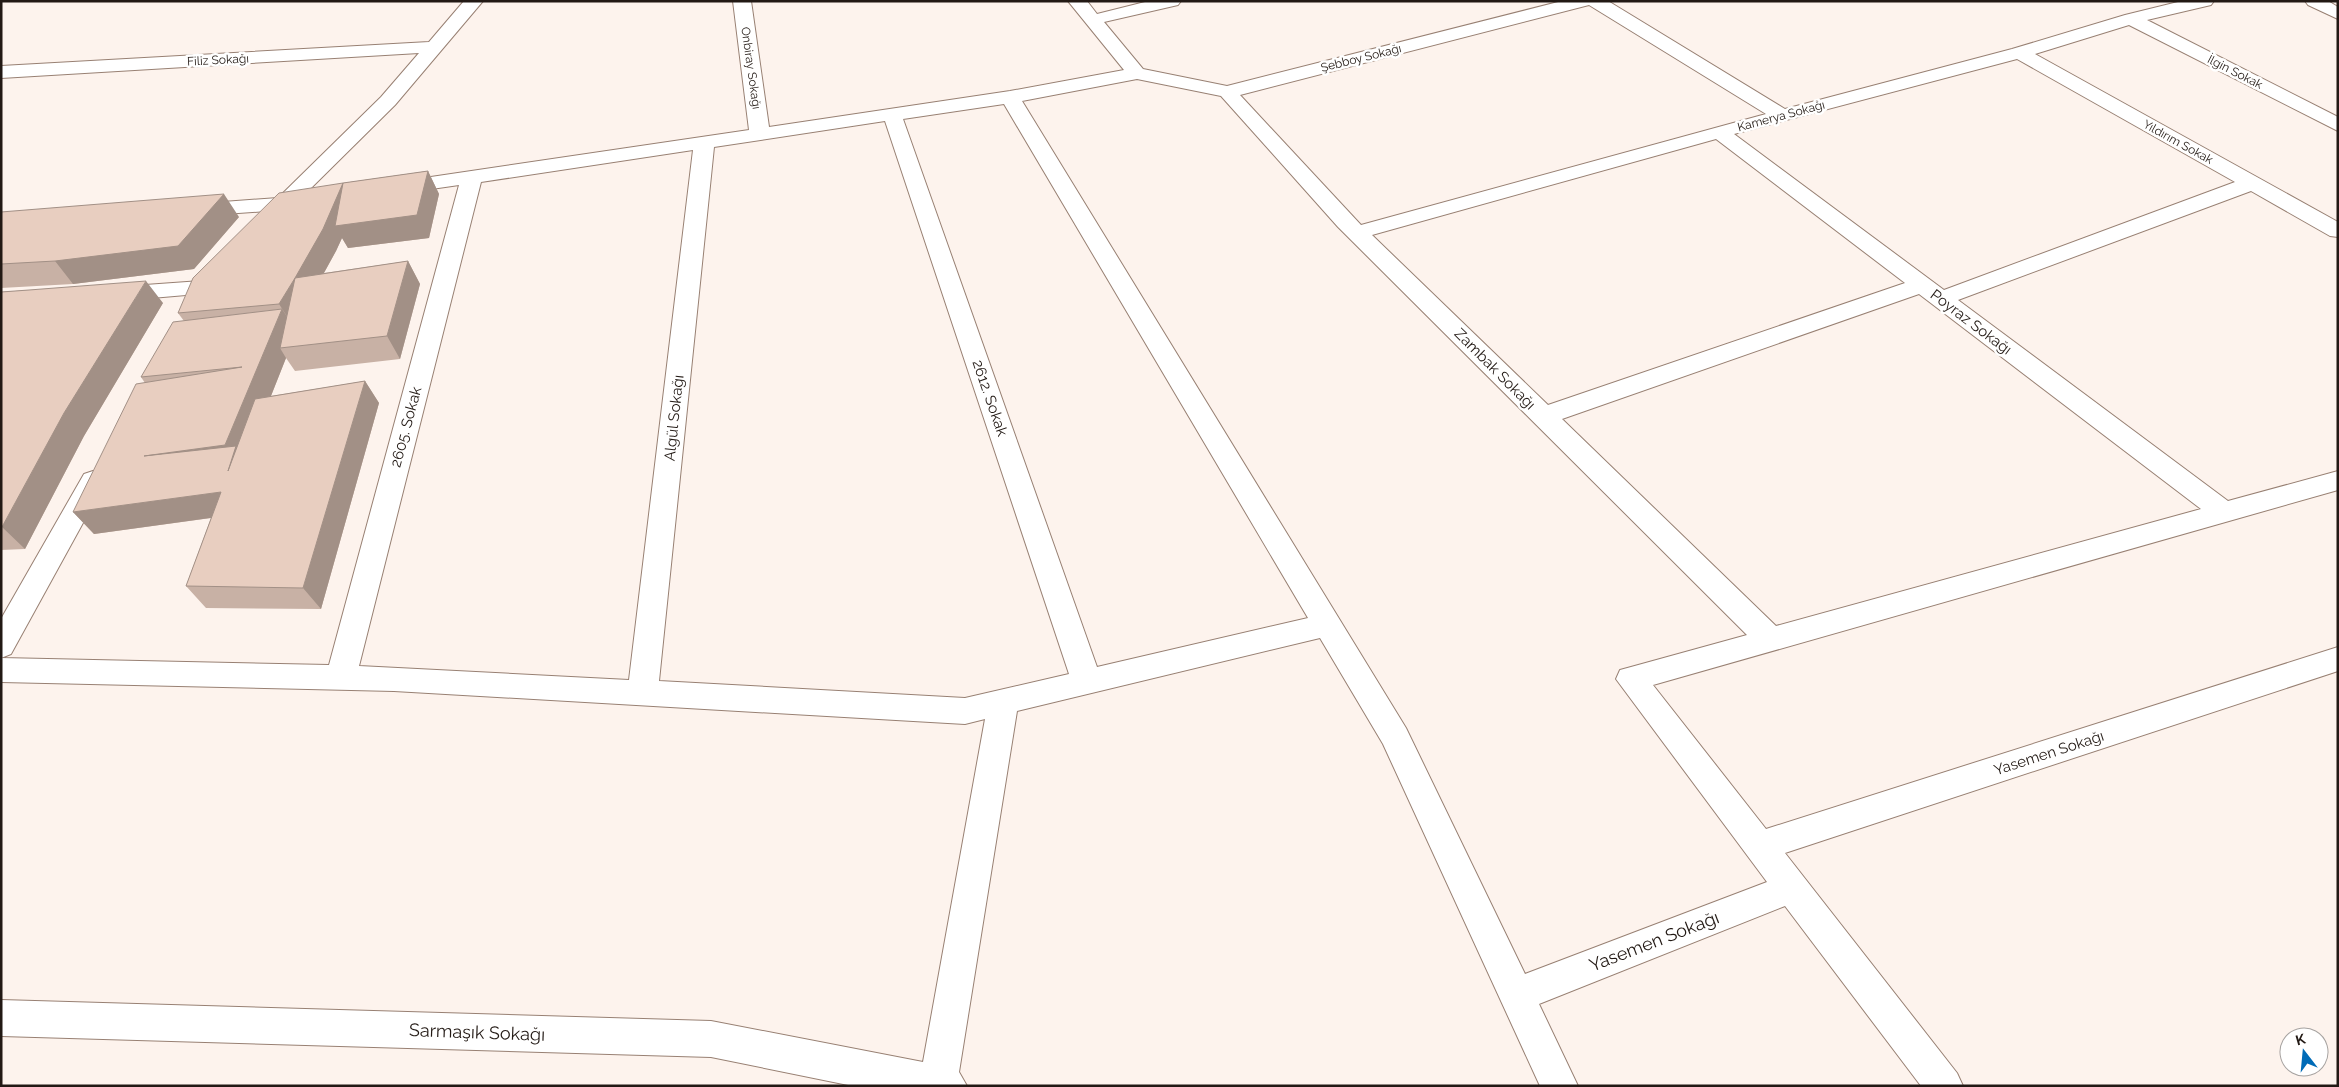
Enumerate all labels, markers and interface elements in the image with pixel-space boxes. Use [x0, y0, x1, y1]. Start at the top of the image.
street label: Onbiray Sokağı [738, 26, 764, 110]
street label: Şebboy Sokağı [1319, 41, 1403, 75]
street label: Filiz Sokağı [187, 51, 249, 69]
street label: İlgin Sokak [2205, 52, 2265, 92]
street label: Kamerya Sokağı [1736, 98, 1826, 134]
street label: Yıldırım Sokak [2141, 117, 2216, 167]
street label: Poyraz Sokağı [1927, 286, 2015, 358]
street label: Zambak Sokağı [1451, 325, 1539, 413]
street label: 2612. Sokak [968, 357, 1012, 439]
street label: Algül Sokağı [661, 374, 687, 462]
street label: 2605. Sokak [387, 385, 425, 469]
street label: Yasemen Sokağı [1992, 727, 2106, 779]
street label: Yasemen Sokağı [1586, 907, 1722, 975]
street label: Sarmaşık Sokağı [409, 1019, 545, 1045]
north arrow [2279, 1027, 2329, 1077]
text: K [2294, 1030, 2308, 1048]

